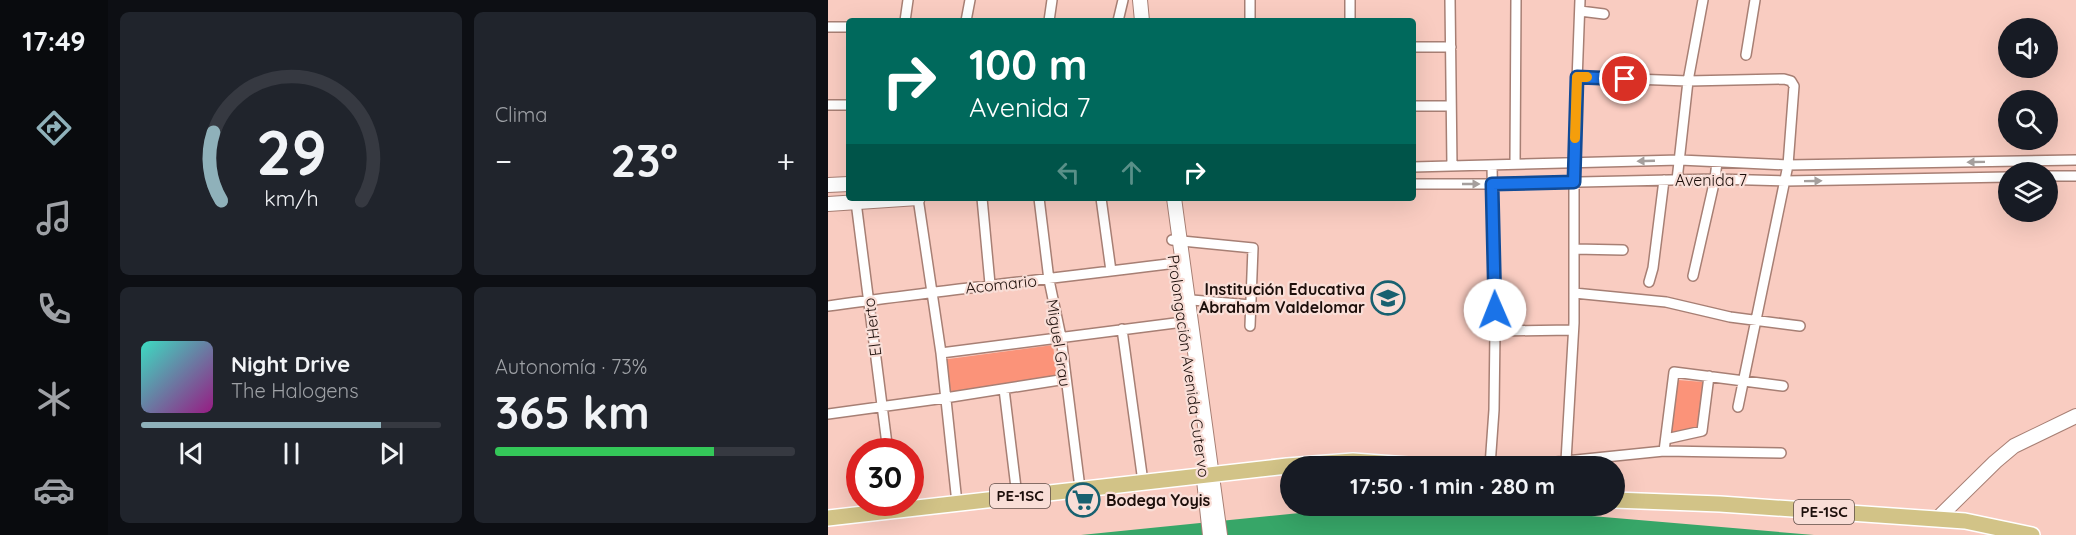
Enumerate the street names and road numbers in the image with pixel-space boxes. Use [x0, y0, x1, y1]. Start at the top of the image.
street label: Avenida 7 [1675, 170, 1747, 190]
street label: Prolongación Avenida Cutervo [1163, 253, 1215, 479]
street label: Acomario [964, 270, 1038, 298]
street label: El Herto [858, 297, 886, 357]
street label: Miguel Grau [1042, 298, 1076, 388]
road number: PE-1SC [990, 484, 1050, 508]
road number: PE-1SC [1794, 500, 1854, 524]

